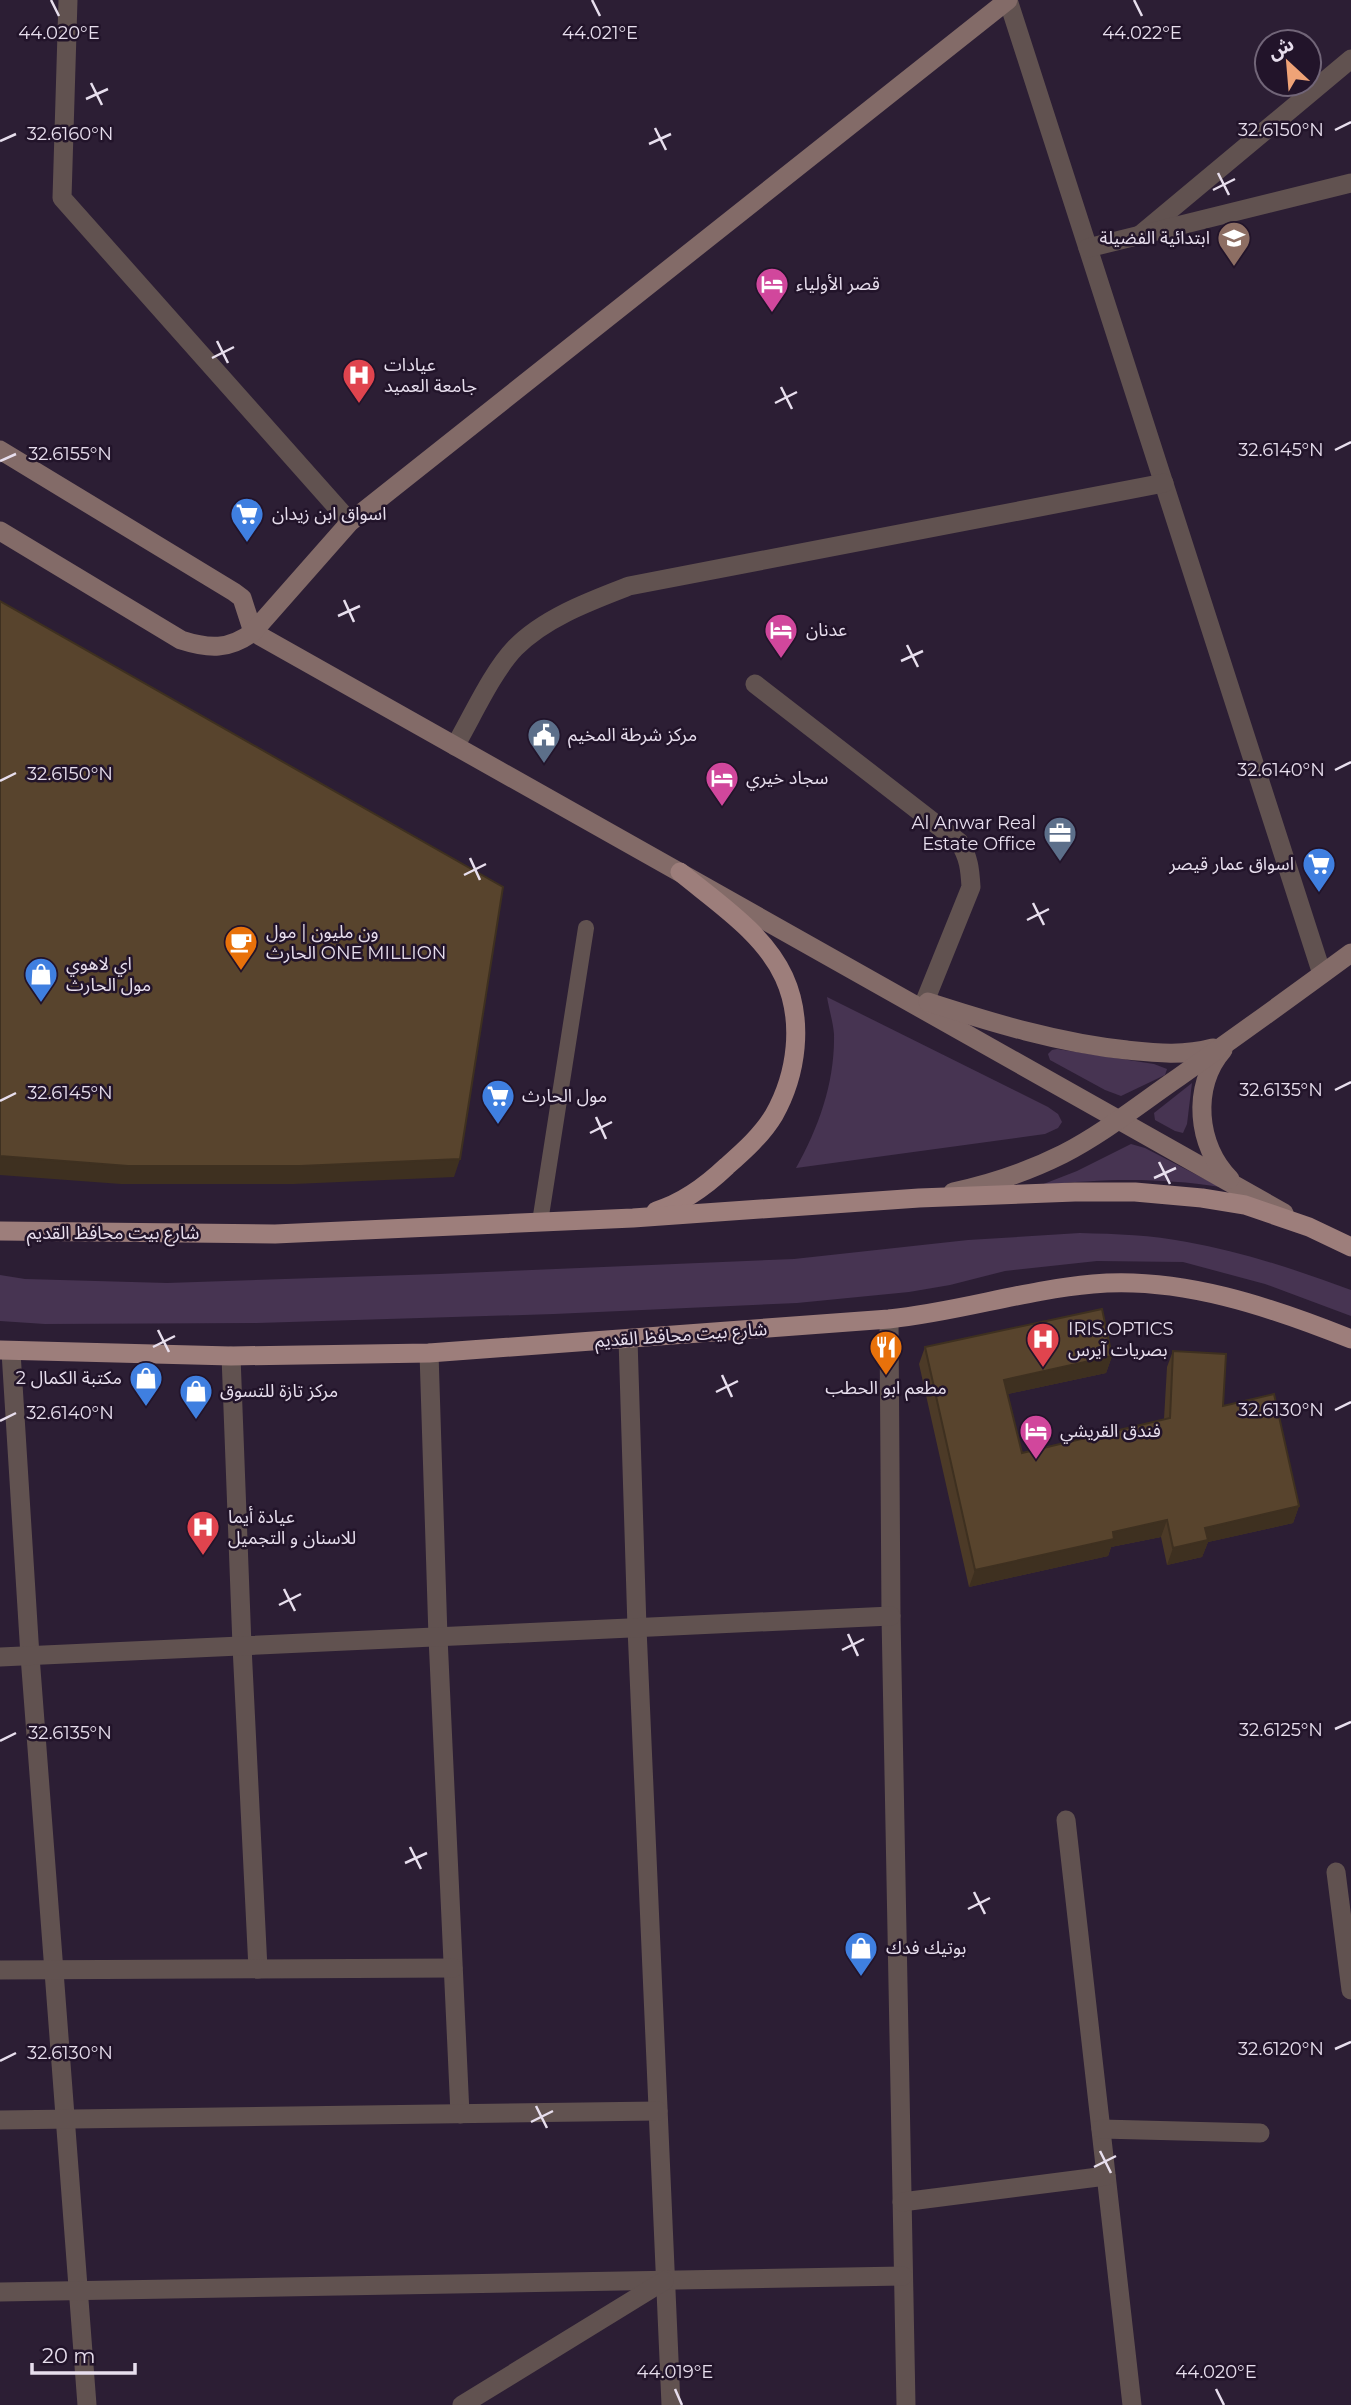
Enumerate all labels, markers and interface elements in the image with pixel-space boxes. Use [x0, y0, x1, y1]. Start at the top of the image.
text: 44.020°E [18, 22, 100, 44]
text: 44.021°E [562, 22, 638, 44]
text: 44.022°E [1102, 22, 1182, 44]
north arrow [1253, 28, 1323, 98]
text: ش [1264, 32, 1298, 64]
text: 32.6150°N [1238, 119, 1324, 141]
text: 32.6160°N [27, 123, 113, 145]
school or university icon: ابتدائية الفضيلة [1215, 219, 1253, 268]
place label: ابتدائية الفضيلة [1099, 227, 1210, 249]
hotel icon: قصر الأولياء [753, 265, 791, 314]
place label: قصر الأولياء [796, 273, 880, 295]
place label: عيادات جامعة العميد [384, 354, 477, 397]
hospital icon: عيادات جامعة العميد [340, 356, 378, 405]
text: 32.6145°N [1238, 439, 1324, 461]
text: 32.6155°N [28, 443, 112, 465]
supermarket icon: اسواق ابن زيدان [228, 495, 266, 544]
place label: اسواق ابن زيدان [272, 503, 386, 525]
hotel icon: عدنان [762, 611, 800, 660]
place label: عدنان [806, 619, 847, 641]
public building icon: مركز شرطة المخيم [525, 716, 563, 765]
place label: مركز شرطة المخيم [568, 724, 697, 748]
hotel icon: سجاد خيري [703, 759, 741, 808]
text: 32.6140°N [1237, 759, 1325, 781]
text: 32.6150°N [27, 763, 113, 785]
place label: سجاد خيري [746, 767, 828, 791]
place label: Al Anwar Real Estate Office [912, 812, 1036, 855]
office icon: Al Anwar Real Estate Office [1041, 814, 1079, 863]
supermarket icon: اسواق عمار قيصر [1300, 845, 1338, 894]
place label: اسواق عمار قيصر [1168, 853, 1294, 875]
place label: ون مليون | مول الحارث ONE MILLION [266, 921, 446, 964]
cafe icon: ون مليون | مول الحارث ONE MILLION [222, 923, 260, 972]
place label: اي لاهوي مول الحارث [66, 953, 151, 996]
shop icon: اي لاهوي مول الحارث [22, 955, 60, 1004]
supermarket icon: مول الحارث [479, 1077, 517, 1126]
text: 32.6135°N [1239, 1079, 1323, 1101]
text: 32.6145°N [27, 1082, 113, 1104]
place label: مول الحارث [522, 1085, 607, 1107]
street label: شارع بيت محافظ القديم [27, 1222, 199, 1247]
street label: شارع بيت محافظ القديم [594, 1318, 768, 1355]
place label: IRIS.OPTICS بصريات آيرس [1068, 1318, 1174, 1361]
hospital icon: IRIS.OPTICS بصريات آيرس [1024, 1320, 1062, 1369]
restaurant icon: مطعم ابو الحطب [867, 1328, 905, 1377]
shop icon: مكتبة الكمال 2 [127, 1359, 165, 1408]
place label: مكتبة الكمال 2 [16, 1367, 122, 1389]
shop icon: مركز تازة للتسوق [177, 1372, 215, 1421]
place label: مطعم ابو الحطب [825, 1377, 947, 1401]
place label: مركز تازة للتسوق [220, 1380, 338, 1402]
text: 32.6130°N [1238, 1399, 1324, 1421]
text: 32.6140°N [26, 1402, 114, 1424]
hotel icon: فندق القريشي [1017, 1412, 1055, 1461]
place label: فندق القريشي [1060, 1420, 1161, 1444]
place label: عيادة أيما للاسنان و التجميل [228, 1506, 356, 1549]
hospital icon: عيادة أيما للاسنان و التجميل [184, 1508, 222, 1557]
text: 32.6125°N [1239, 1719, 1323, 1741]
text: 32.6135°N [28, 1722, 112, 1744]
shop icon: بوتيك فدك [842, 1929, 880, 1978]
place label: بوتيك فدك [886, 1937, 966, 1959]
text: 32.6120°N [1238, 2038, 1324, 2060]
text: 32.6130°N [27, 2042, 113, 2064]
scale bar [32, 2332, 135, 2376]
text: 20 m [42, 2343, 96, 2368]
text: 44.019°E [637, 2361, 713, 2383]
text: 44.020°E [1175, 2361, 1257, 2383]

